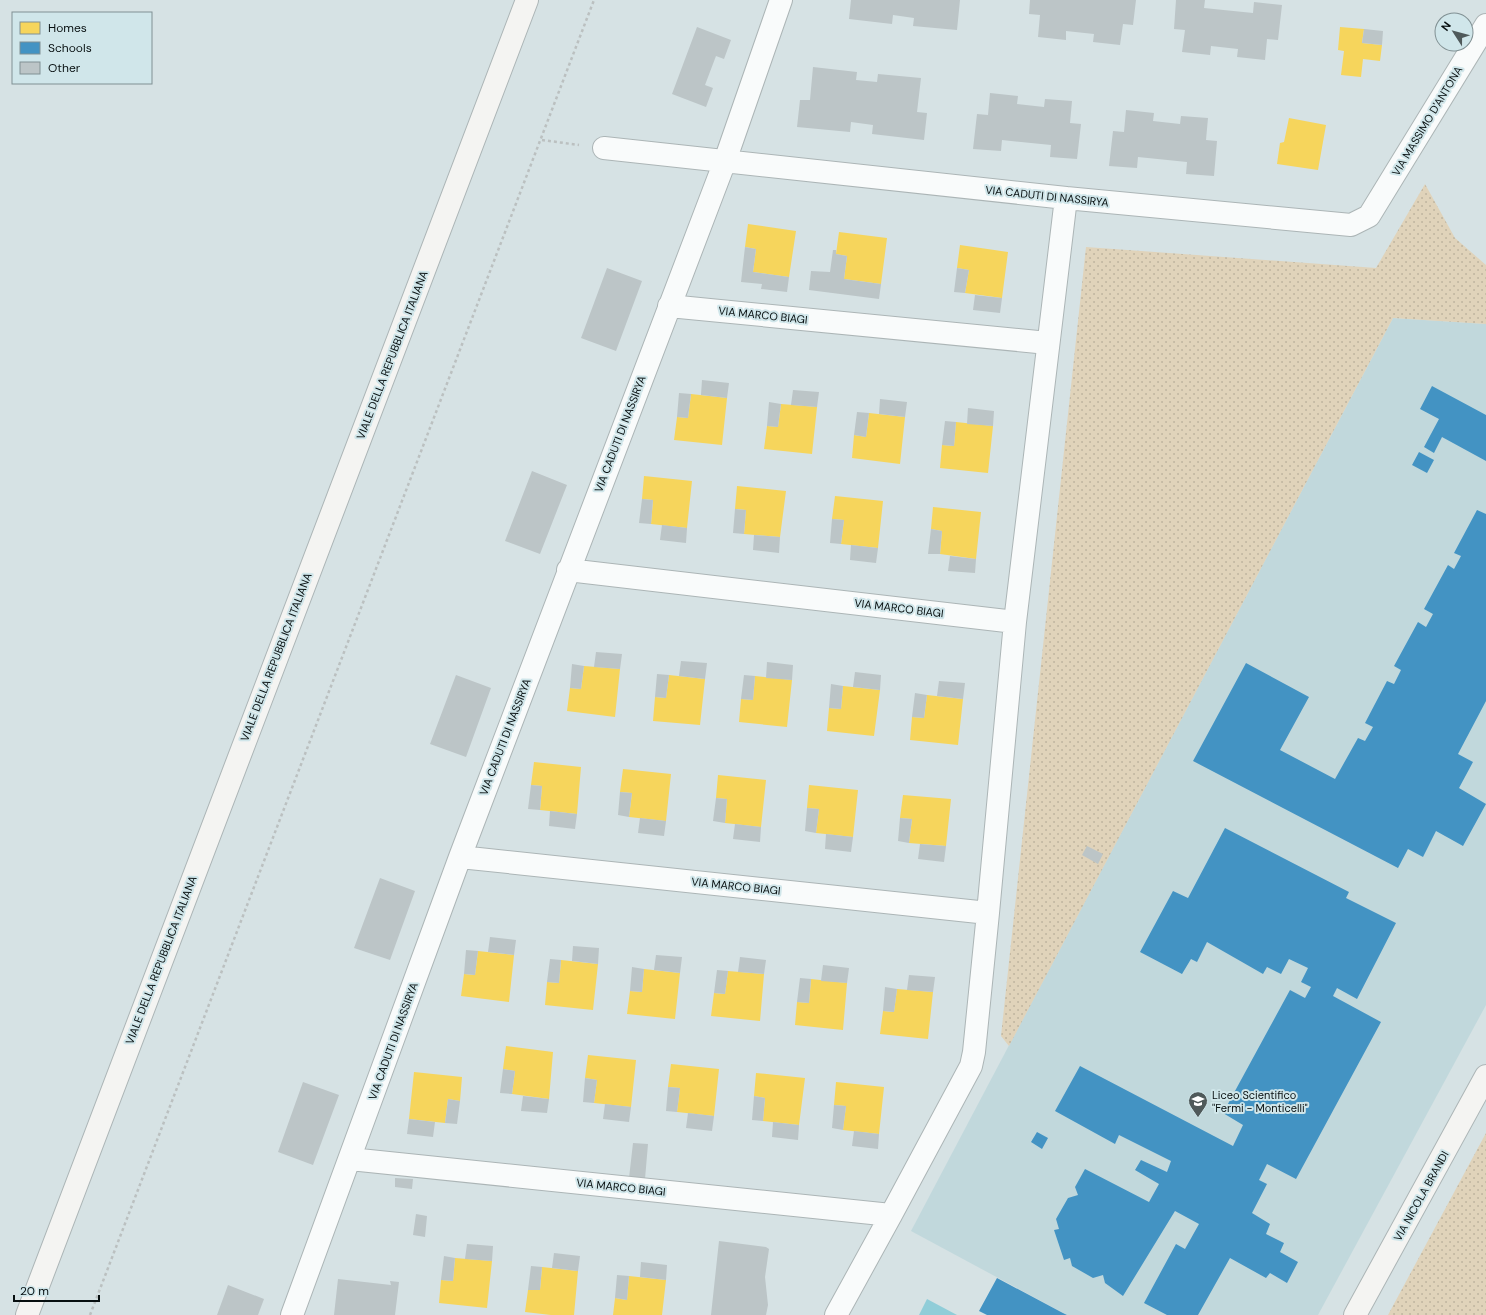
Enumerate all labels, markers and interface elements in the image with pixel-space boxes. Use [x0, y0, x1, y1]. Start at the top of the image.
legend [12, 12, 152, 84]
north arrow [1434, 12, 1474, 52]
text: N [1438, 19, 1454, 33]
text: Homes [48, 20, 87, 36]
text: Schools [48, 40, 92, 56]
text: Other [48, 60, 81, 76]
street label: VIA MASSIMO D'ANTONA [1389, 64, 1465, 178]
street label: VIA CADUTI DI NASSIRYA [985, 183, 1109, 209]
street label: VIALE DELLA REPUBBLICA ITALIANA [353, 269, 431, 441]
street label: VIA MARCO BIAGI [718, 303, 808, 327]
street label: VIA CADUTI DI NASSIRYA [591, 374, 649, 494]
street label: VIALE DELLA REPUBBLICA ITALIANA [237, 571, 315, 743]
street label: VIA MARCO BIAGI [854, 596, 944, 620]
street label: VIA CADUTI DI NASSIRYA [476, 677, 534, 797]
street label: VIALE DELLA REPUBBLICA ITALIANA [122, 874, 200, 1046]
street label: VIA MARCO BIAGI [691, 874, 781, 898]
street label: VIA CADUTI DI NASSIRYA [365, 980, 421, 1102]
place label: Liceo Scientifico "Fermi - Monticelli" [1212, 1088, 1308, 1115]
school or university icon: Liceo Scientifico "Fermi - Monticelli" [1187, 1090, 1209, 1118]
street label: VIA NICOLA BRANDI [1390, 1148, 1452, 1244]
street label: VIA MARCO BIAGI [576, 1175, 666, 1199]
scale bar [14, 1277, 99, 1303]
text: 20 m [20, 1283, 49, 1299]

